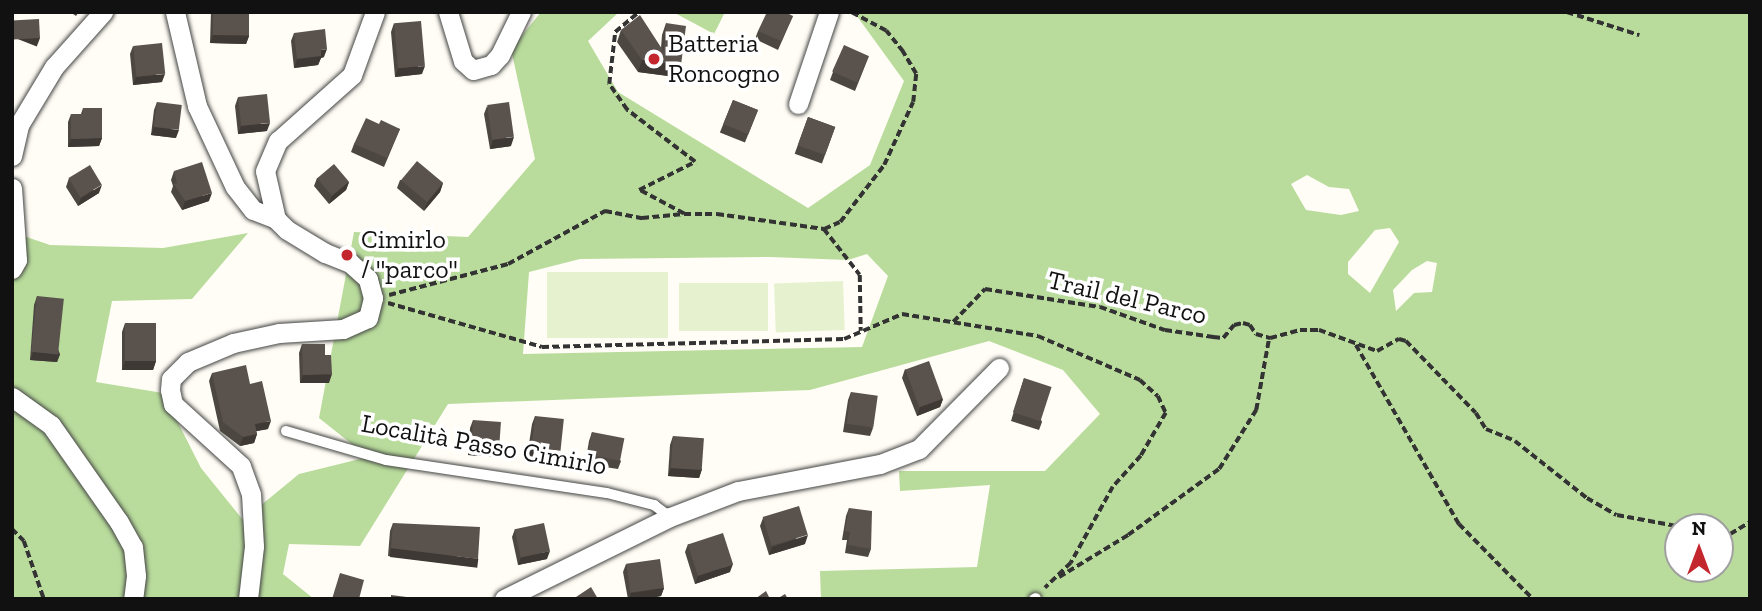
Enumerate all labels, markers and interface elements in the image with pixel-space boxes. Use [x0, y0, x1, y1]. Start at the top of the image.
place label: Batteria Roncogno [668, 28, 780, 90]
marker: Batteria Roncogno [646, 51, 662, 67]
place label: Cimirlo / "parco" [361, 224, 458, 286]
marker: Cimirlo / "parco" [339, 247, 355, 263]
street label: Trail del Parco [1044, 265, 1210, 331]
street label: Località Passo Cimirlo [359, 408, 609, 482]
north arrow [1664, 513, 1734, 583]
text: N [1692, 517, 1706, 540]

